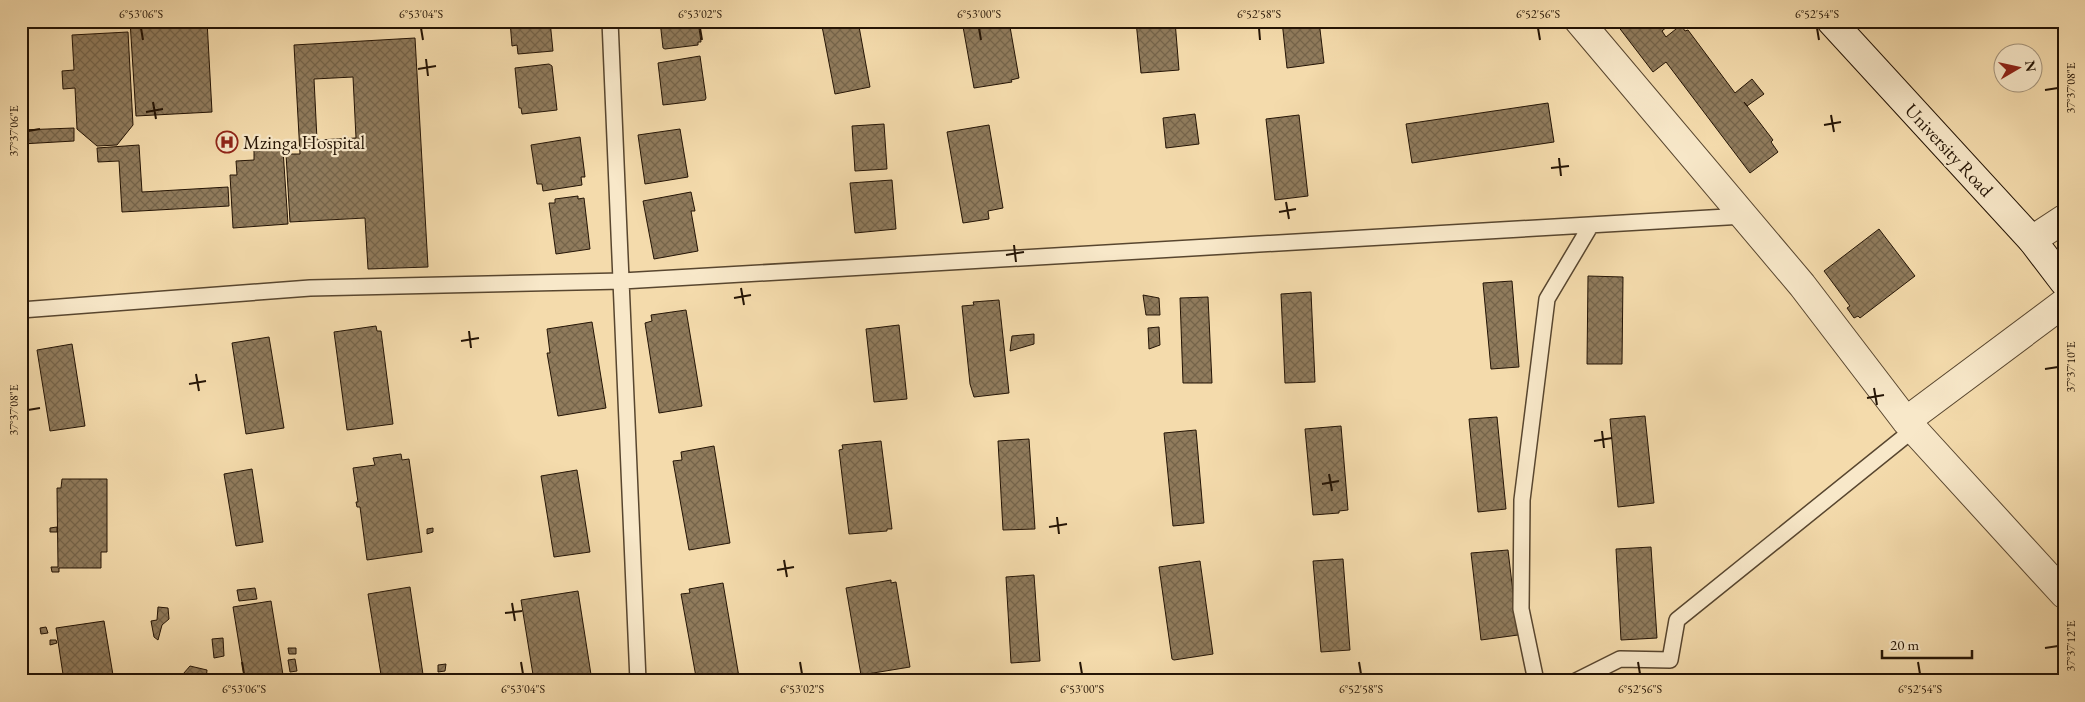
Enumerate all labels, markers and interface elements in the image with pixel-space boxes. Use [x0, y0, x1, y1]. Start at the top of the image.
text: 6°53'06"S [119, 6, 164, 22]
text: 6°53'04"S [399, 6, 444, 22]
text: 6°53'02"S [678, 6, 723, 22]
text: 6°53'00"S [957, 6, 1002, 22]
text: 6°52'58"S [1237, 6, 1282, 22]
text: 6°52'56"S [1516, 6, 1561, 22]
text: 6°52'54"S [1795, 6, 1840, 22]
north arrow [1992, 42, 2042, 92]
text: N [2021, 59, 2041, 74]
text: 37°37'08"E [2063, 62, 2079, 114]
street label: University Road [1899, 98, 1999, 202]
text: 37°37'06"E [6, 105, 22, 157]
hospital icon: Mzinga Hospital [215, 130, 239, 154]
place label: Mzinga Hospital [243, 130, 366, 155]
text: 37°37'10"E [2063, 341, 2079, 393]
text: 37°37'08"E [6, 384, 22, 436]
text: 37°37'12"E [2063, 620, 2079, 672]
scale bar [1882, 627, 1972, 659]
text: 20 m [1890, 635, 1919, 654]
text: 6°53'06"S [222, 681, 267, 697]
text: 6°53'04"S [501, 681, 546, 697]
text: 6°53'02"S [780, 681, 825, 697]
text: 6°53'00"S [1060, 681, 1105, 697]
text: 6°52'58"S [1339, 681, 1384, 697]
text: 6°52'56"S [1618, 681, 1663, 697]
text: 6°52'54"S [1898, 681, 1943, 697]

